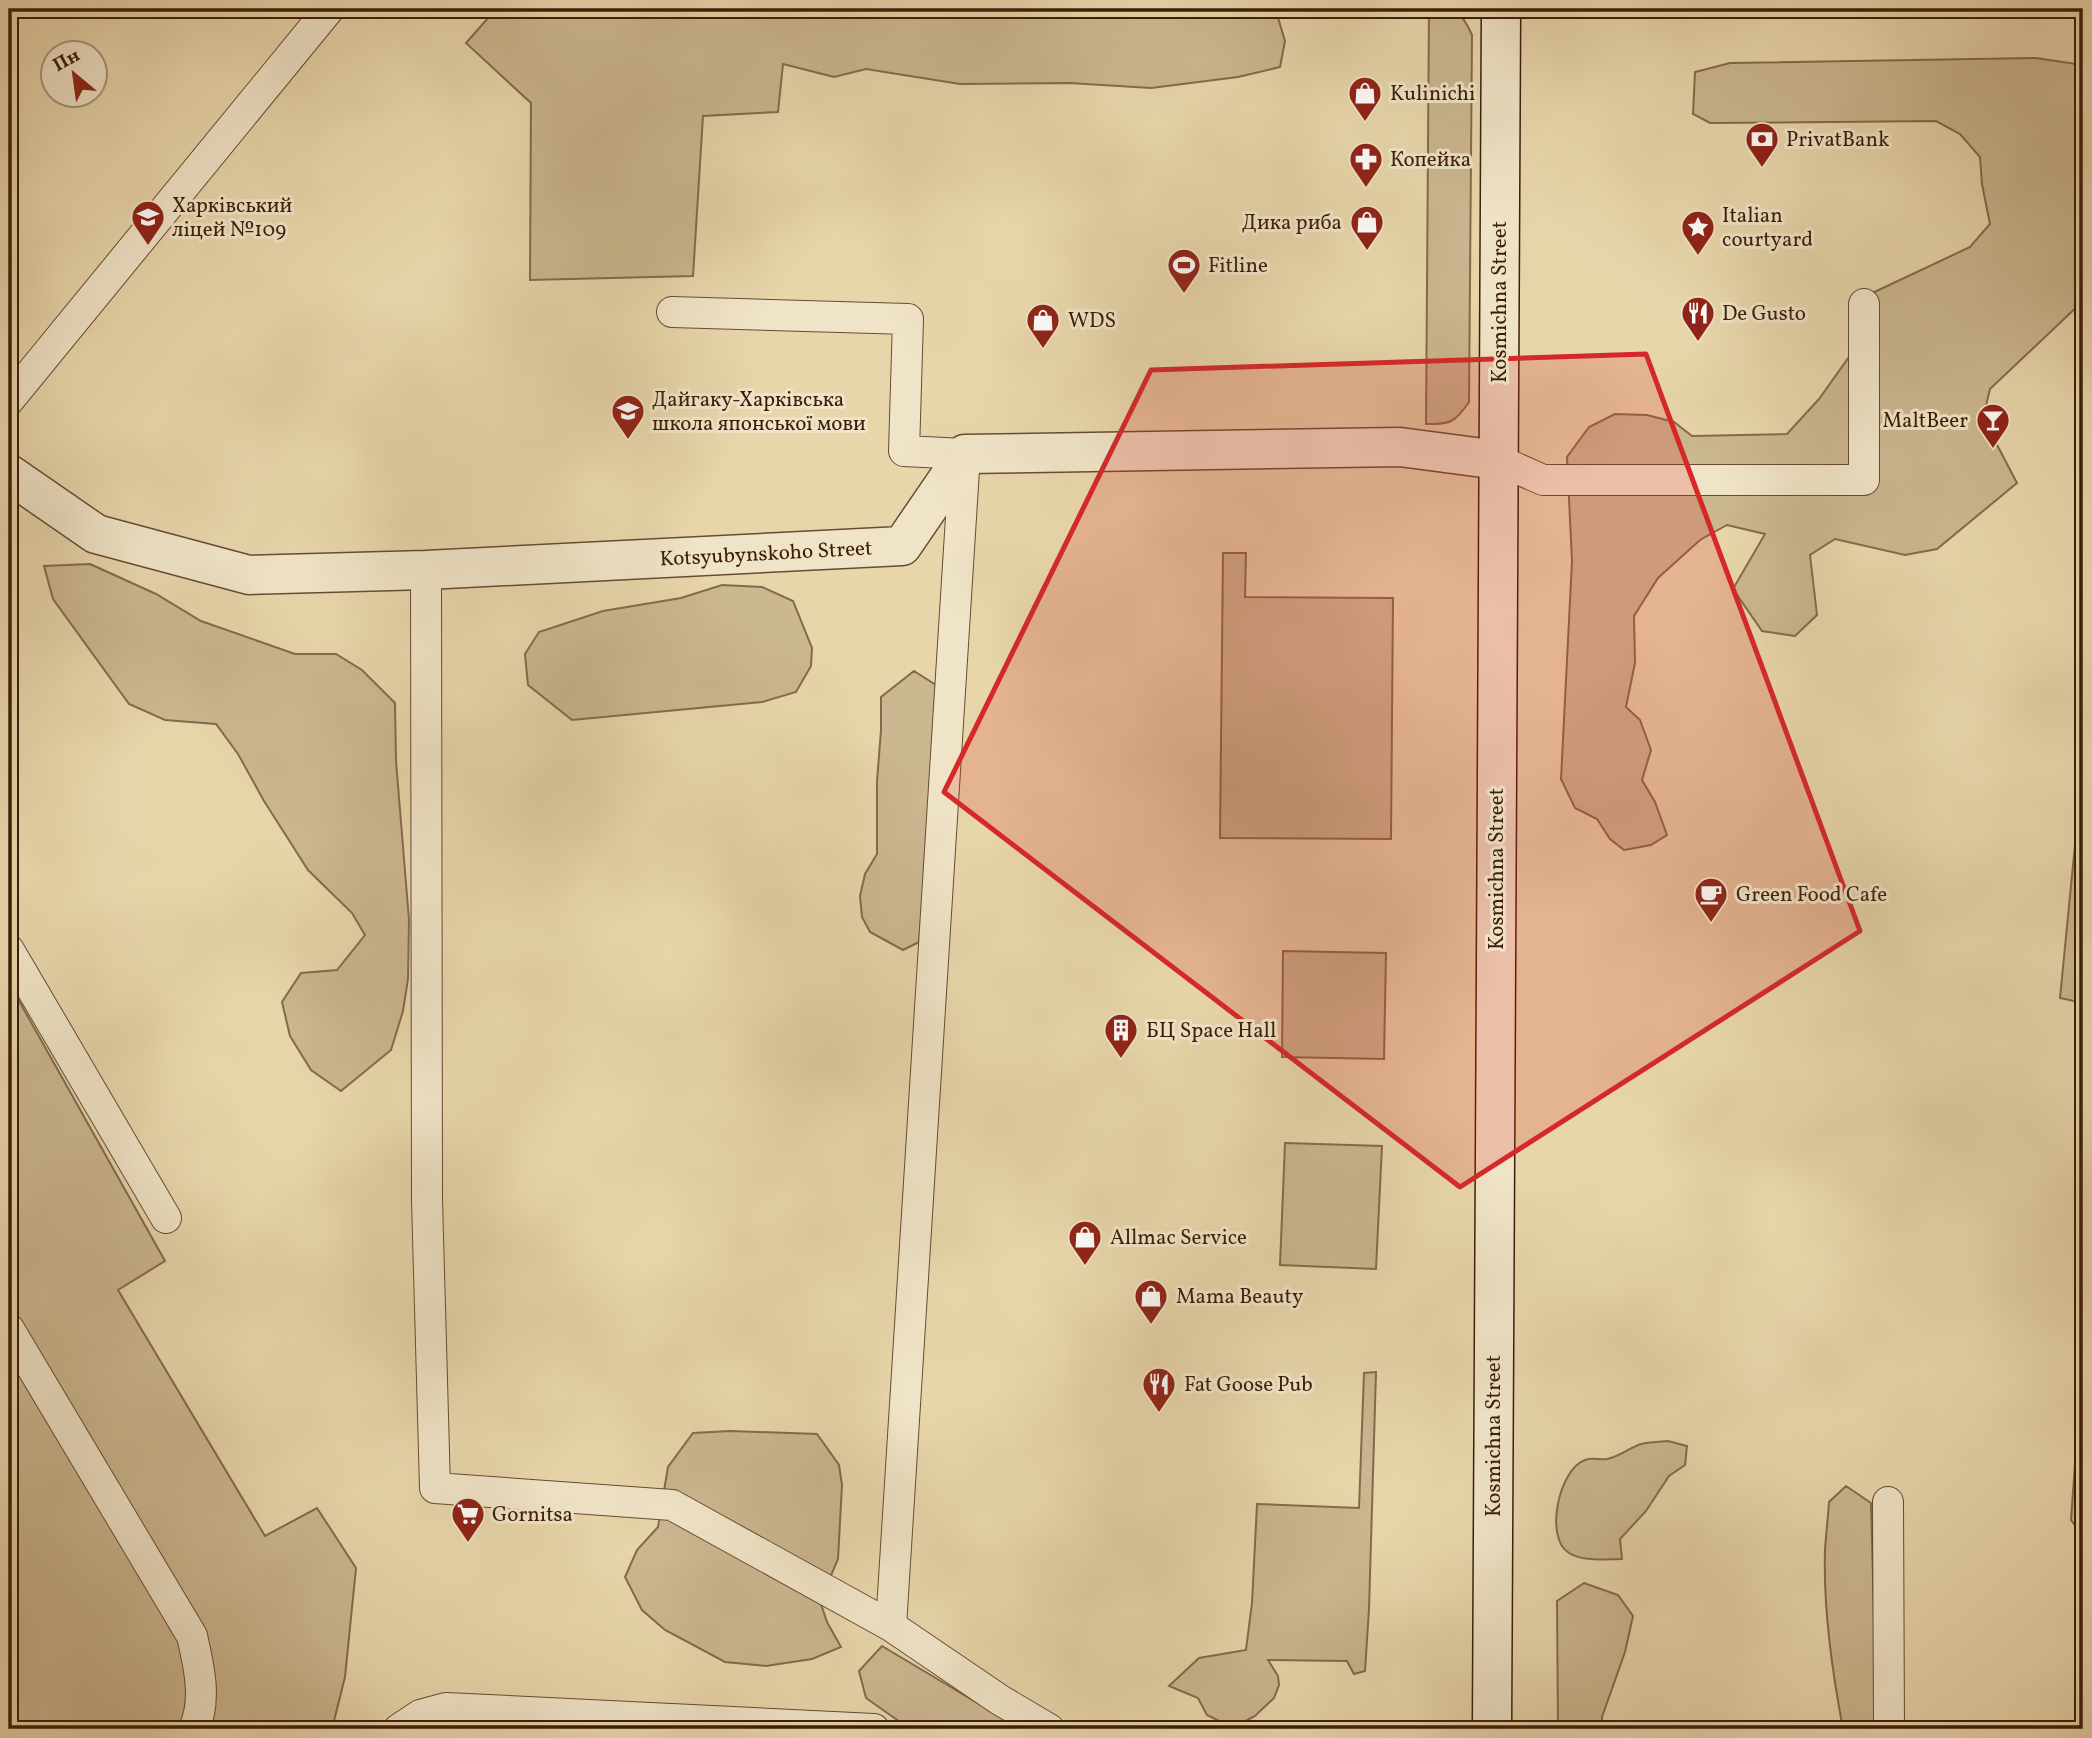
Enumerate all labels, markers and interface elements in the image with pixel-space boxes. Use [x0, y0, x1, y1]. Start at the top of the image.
north arrow [38, 38, 108, 108]
text: Пн [49, 43, 85, 79]
shop icon: Kulinichi [1346, 74, 1384, 123]
place label: Kulinichi [1390, 80, 1475, 109]
bank icon: PrivatBank [1743, 120, 1781, 169]
place label: PrivatBank [1786, 126, 1890, 155]
pharmacy icon: Копейка [1347, 140, 1385, 189]
place label: Копейка [1390, 146, 1471, 175]
place label: Харківський ліцей №109 [172, 192, 293, 245]
school or university icon: Харківський ліцей №109 [129, 198, 167, 247]
place label: Italian courtyard [1722, 202, 1813, 255]
shop icon: Дика риба [1348, 203, 1386, 252]
place icon: Italian courtyard [1679, 208, 1717, 257]
place label: Дика риба [1242, 209, 1342, 238]
street label: Kosmichna Street [1486, 221, 1515, 383]
sports icon: Fitline [1165, 246, 1203, 295]
place label: Fitline [1208, 252, 1268, 281]
restaurant icon: De Gusto [1679, 294, 1717, 343]
place label: De Gusto [1722, 300, 1806, 329]
shop icon: WDS [1024, 301, 1062, 350]
place label: WDS [1068, 307, 1116, 336]
place label: Дайгаку-Харківська школа японської мови [652, 386, 866, 439]
school or university icon: Дайгаку-Харківська школа японської мови [609, 392, 647, 441]
bar icon: MaltBeer [1974, 401, 2012, 450]
place label: MaltBeer [1883, 407, 1968, 436]
street label: Kotsyubynskoho Street [659, 534, 873, 575]
street label: Kosmichna Street [1483, 788, 1512, 950]
cafe icon: Green Food Cafe [1692, 875, 1730, 924]
place label: Green Food Cafe [1736, 881, 1887, 910]
building icon: БЦ Space Hall [1102, 1011, 1140, 1060]
place label: БЦ Space Hall [1146, 1017, 1276, 1046]
shop icon: Allmac Service [1066, 1218, 1104, 1267]
place label: Allmac Service [1110, 1224, 1247, 1253]
shop icon: Mama Beauty [1132, 1277, 1170, 1326]
place label: Mama Beauty [1176, 1283, 1304, 1312]
street label: Kosmichna Street [1480, 1355, 1509, 1517]
restaurant icon: Fat Goose Pub [1140, 1365, 1178, 1414]
place label: Fat Goose Pub [1184, 1371, 1313, 1400]
supermarket icon: Gornitsa [449, 1495, 487, 1544]
place label: Gornitsa [492, 1501, 573, 1530]

